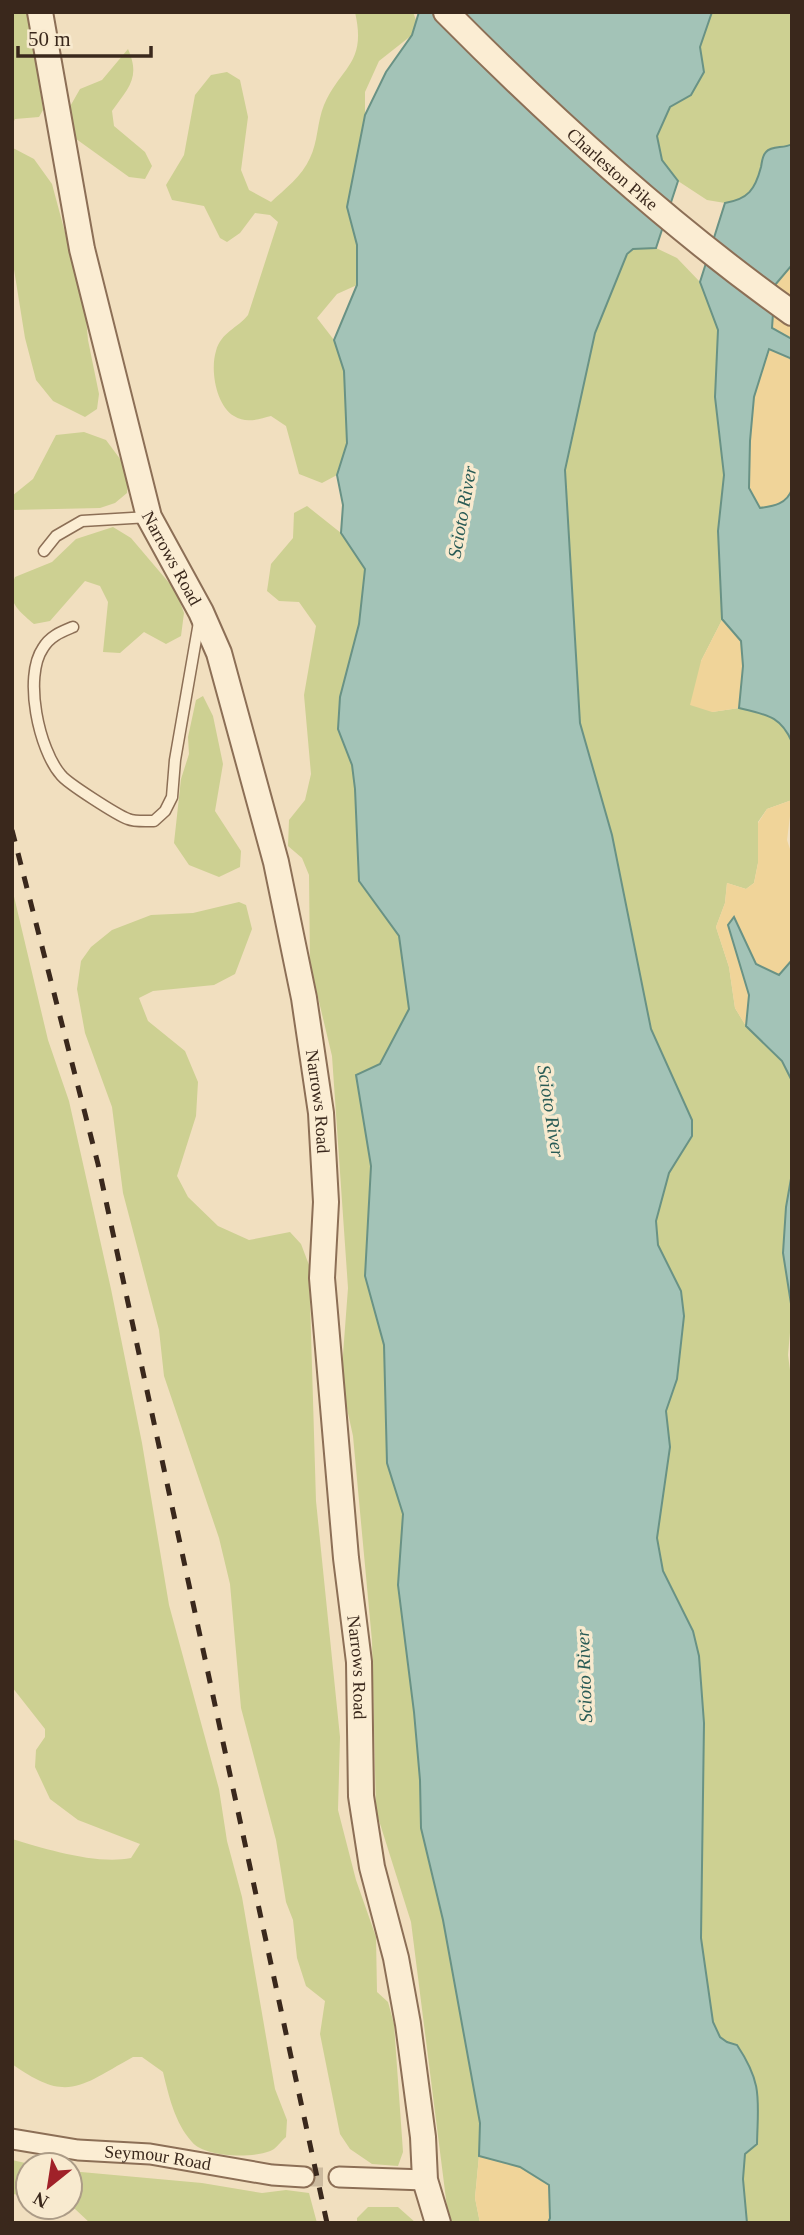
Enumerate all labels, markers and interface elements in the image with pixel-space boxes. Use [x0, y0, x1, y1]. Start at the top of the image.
scale bar [18, 14, 150, 58]
text: 50 m [28, 27, 71, 51]
street label: Charleston Pike [563, 124, 662, 215]
water label: Scioto River [444, 464, 481, 560]
street label: Narrows Road [138, 508, 205, 609]
street label: Narrows Road [302, 1048, 333, 1154]
water label: Scioto River [533, 1063, 569, 1159]
street label: Narrows Road [343, 1614, 370, 1720]
water label: Scioto River [572, 1628, 596, 1723]
street label: Seymour Road [104, 2141, 213, 2174]
north arrow [14, 2151, 84, 2221]
text: N [29, 2188, 52, 2213]

